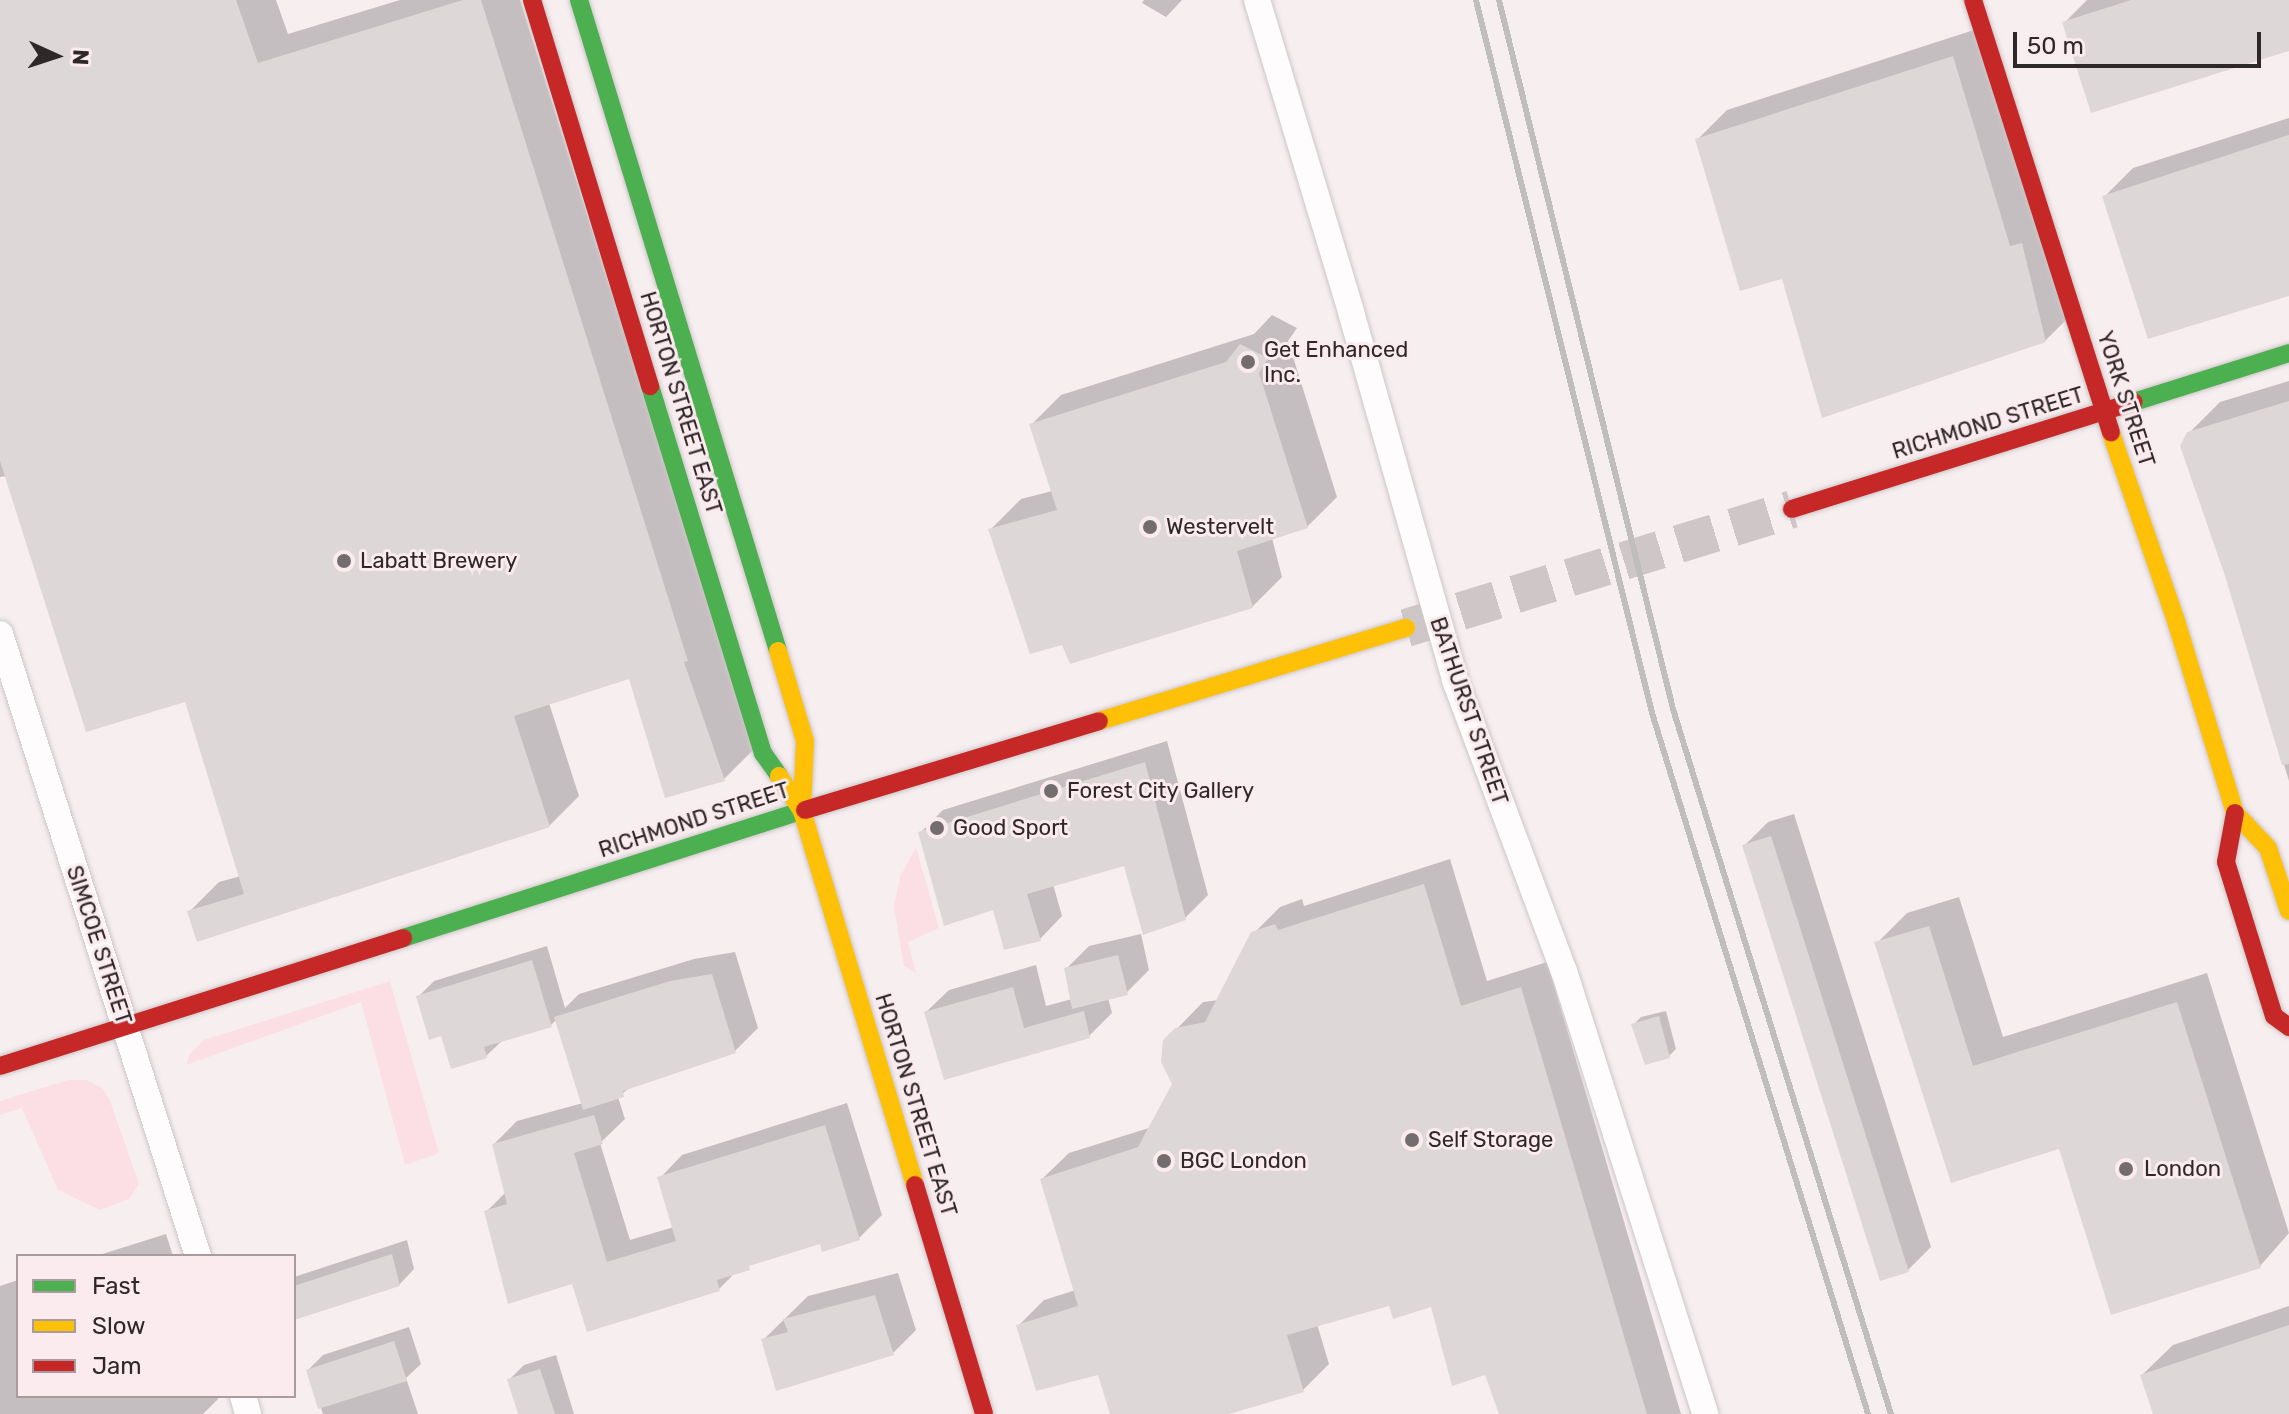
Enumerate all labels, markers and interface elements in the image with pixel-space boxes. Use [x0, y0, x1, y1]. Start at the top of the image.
north arrow [16, 16, 96, 96]
scale bar [2017, 16, 2265, 66]
text: 50 m [2027, 32, 2084, 60]
text: N [67, 49, 94, 66]
street label: HORTON STREET EAST [634, 288, 728, 518]
street label: YORK STREET [2092, 328, 2160, 470]
place label: Get Enhanced Inc. [1264, 336, 1408, 388]
marker: Get Enhanced Inc. [1239, 353, 1257, 371]
street label: RICHMOND STREET [1889, 381, 2087, 465]
place label: Westervelt [1166, 514, 1274, 540]
marker: Westervelt [1141, 518, 1159, 536]
place label: Labatt Brewery [360, 548, 517, 574]
marker: Labatt Brewery [335, 552, 353, 570]
street label: BATHURST STREET [1424, 613, 1514, 809]
street label: RICHMOND STREET [595, 777, 793, 863]
place label: Forest City Gallery [1067, 778, 1255, 804]
marker: Forest City Gallery [1042, 782, 1060, 800]
place label: Good Sport [953, 815, 1068, 841]
marker: Good Sport [928, 819, 946, 837]
street label: SIMCOE STREET [61, 862, 137, 1028]
street label: HORTON STREET EAST [869, 990, 963, 1220]
place label: Self Storage [1428, 1127, 1554, 1153]
marker: Self Storage [1403, 1131, 1421, 1149]
place label: BGC London [1180, 1148, 1307, 1174]
marker: BGC London [1155, 1152, 1173, 1170]
place label: London [2144, 1156, 2221, 1182]
marker: London [2115, 1158, 2137, 1180]
legend [16, 1254, 296, 1398]
text: Fast [92, 1272, 140, 1300]
text: Slow [92, 1312, 145, 1340]
text: Jam [92, 1352, 142, 1380]

